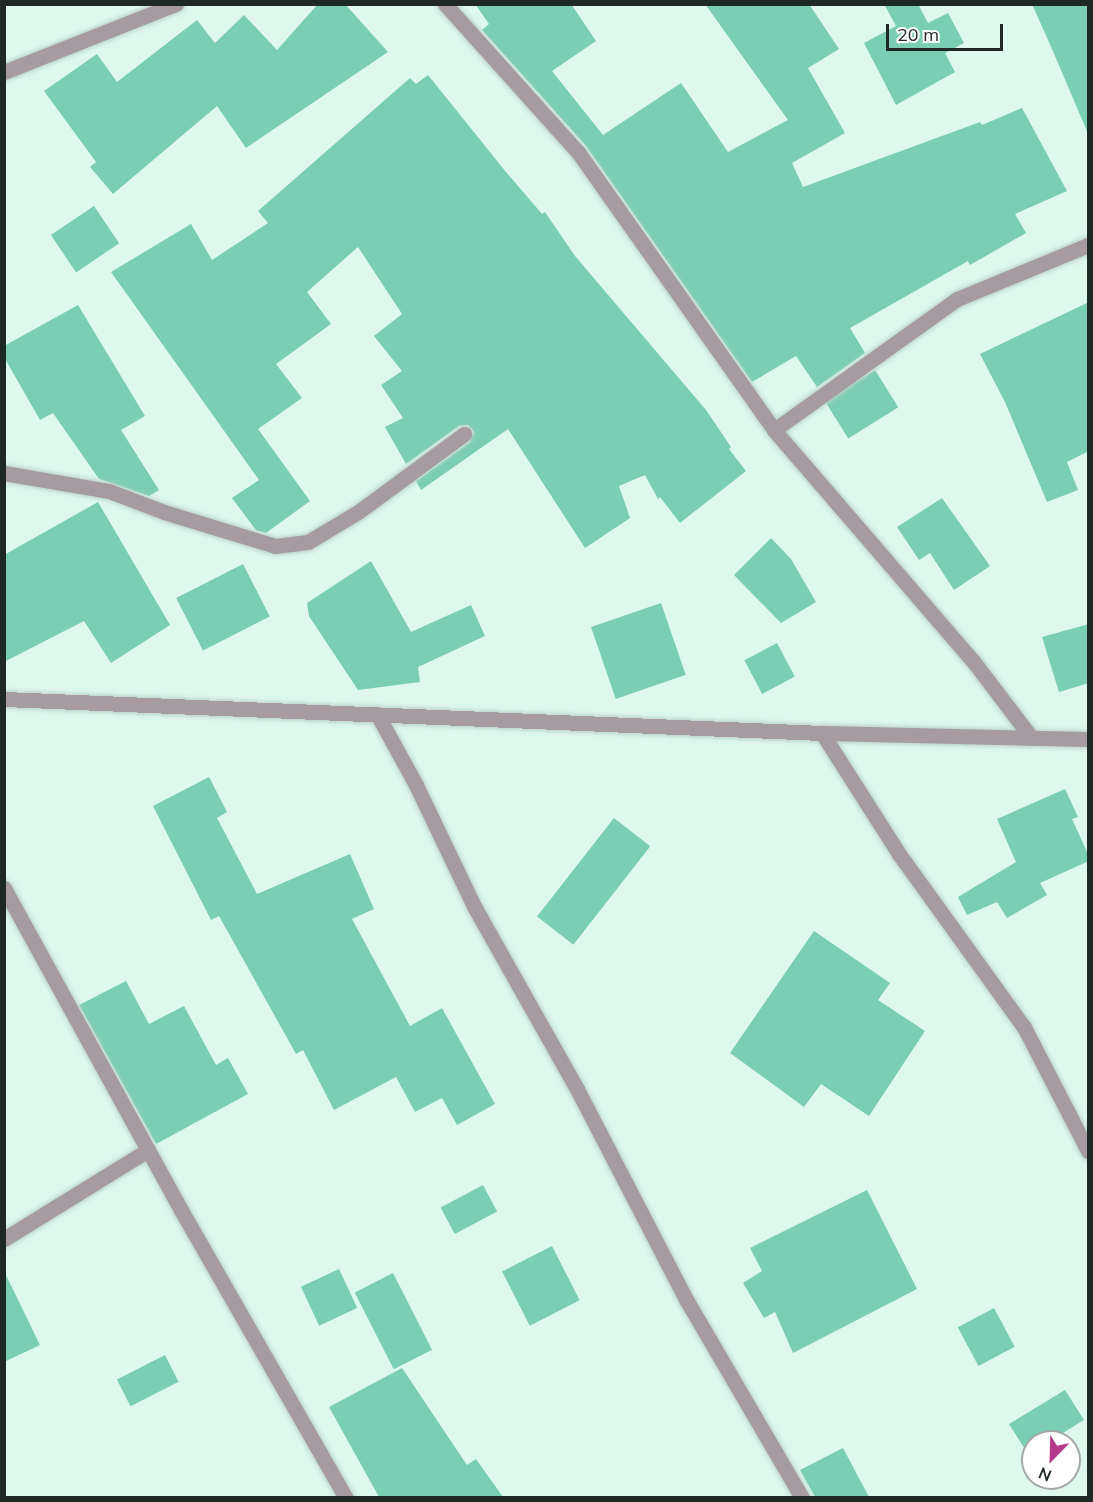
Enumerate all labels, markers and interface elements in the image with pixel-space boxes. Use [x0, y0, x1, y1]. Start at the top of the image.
scale bar [889, 12, 1006, 50]
text: 20 m [897, 23, 939, 46]
north arrow [1021, 1430, 1081, 1490]
text: N [1035, 1463, 1054, 1486]

